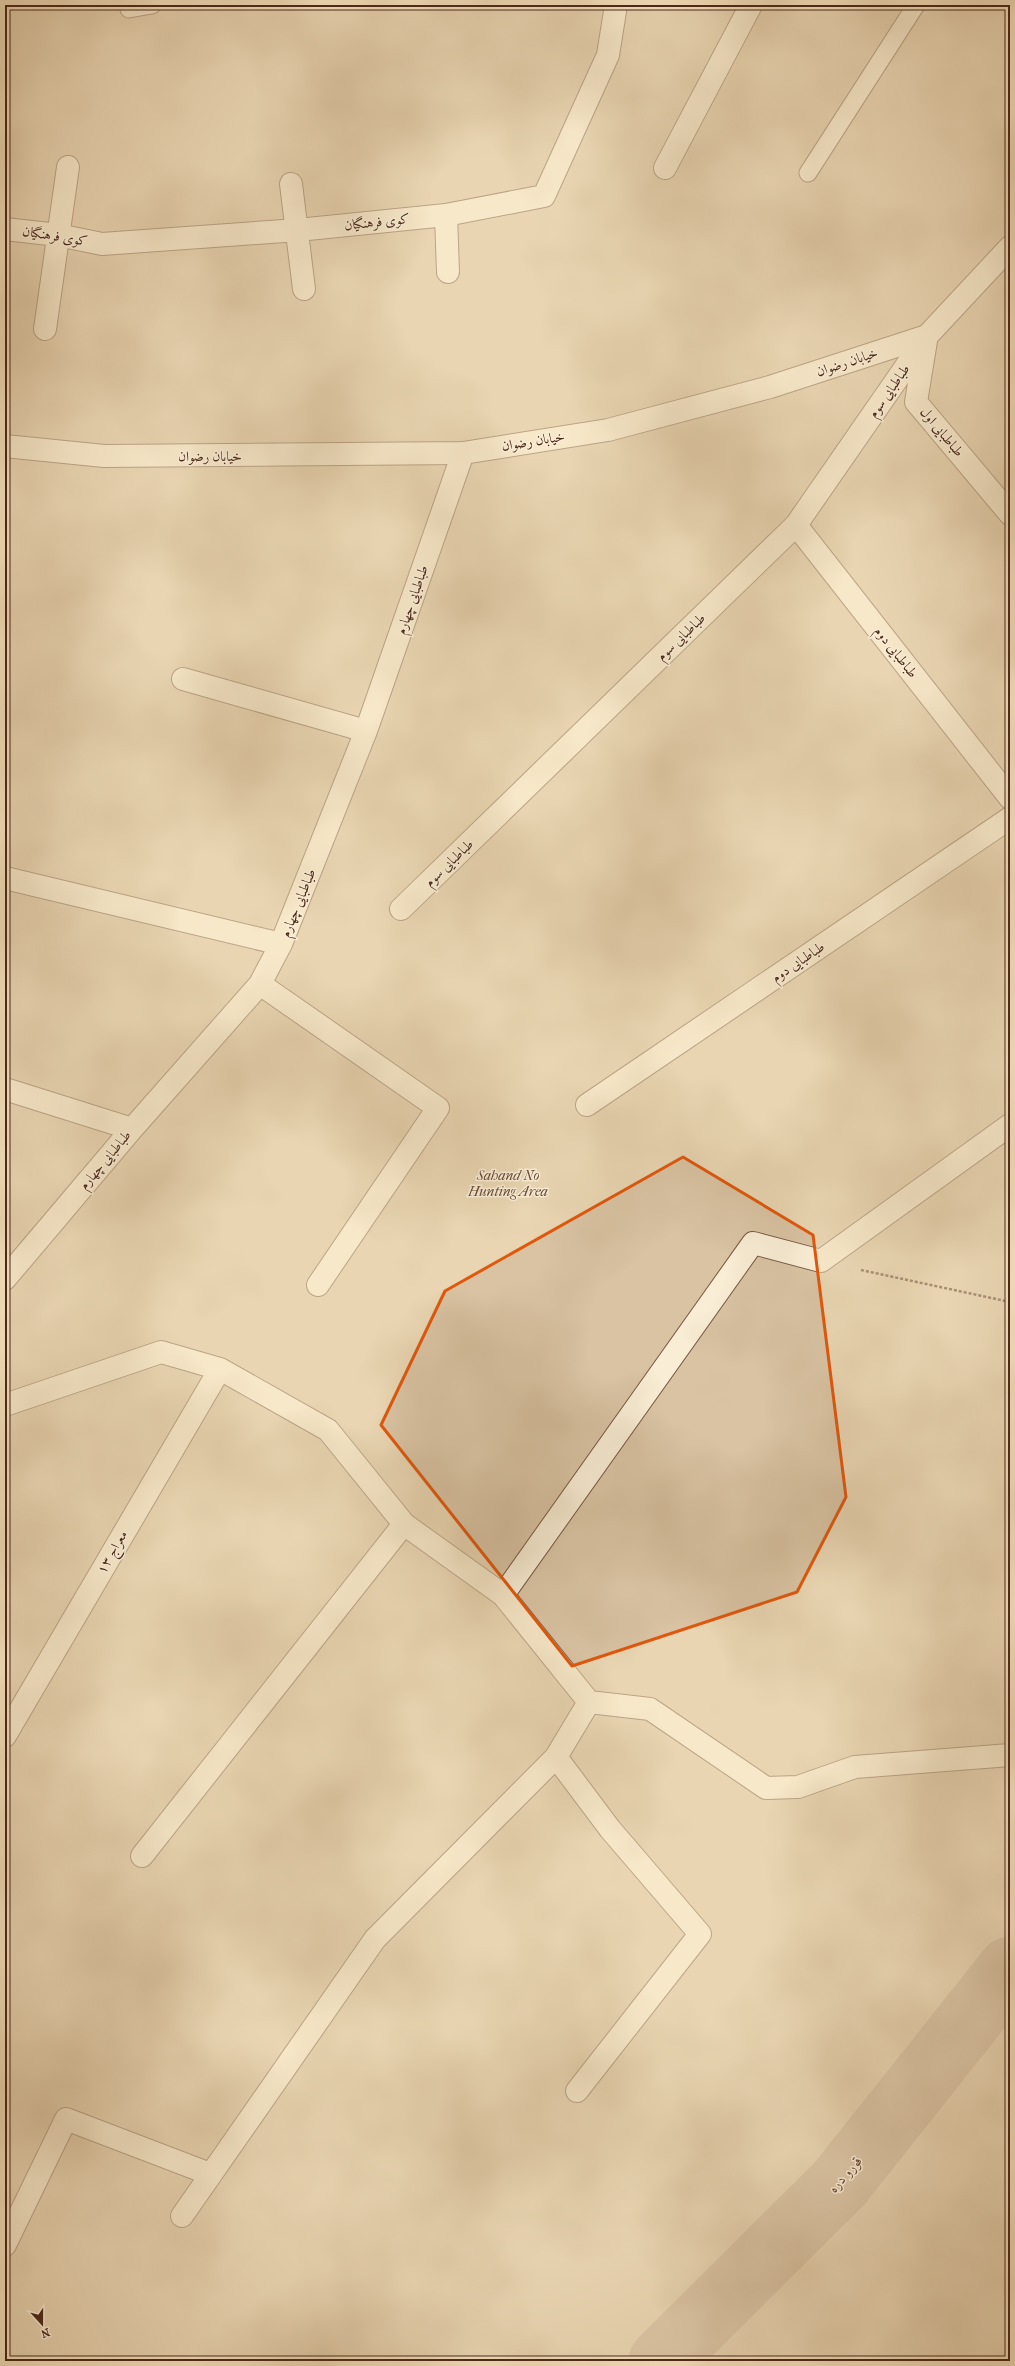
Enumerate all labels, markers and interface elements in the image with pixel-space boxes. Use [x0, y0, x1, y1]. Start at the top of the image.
street label: کوی فرهنگیان [343, 210, 411, 234]
street label: کوی فرهنگیان [21, 222, 89, 250]
street label: خیابان رضوان [814, 344, 880, 380]
street label: طباطبایی سوم [864, 361, 917, 423]
street label: طباطبایی اول [916, 404, 968, 461]
street label: خیابان رضوان [500, 428, 566, 454]
street label: خیابان رضوان [178, 448, 242, 465]
street label: طباطبایی چهارم [392, 563, 436, 638]
street label: طباطبایی سوم [653, 609, 712, 667]
street label: طباطبایی دوم [867, 623, 921, 684]
street label: طباطبایی سوم [421, 835, 480, 893]
street label: طباطبایی چهارم [277, 866, 323, 941]
street label: طباطبایی دوم [768, 938, 830, 989]
street label: طباطبایی چهارم [75, 1127, 138, 1196]
park label: Sahand No Hunting Area [467, 1167, 548, 1200]
street label: معراج ۱۳ [93, 1527, 135, 1579]
water label: قورو دره [824, 2152, 866, 2196]
north arrow [22, 2304, 62, 2344]
text: N [39, 2325, 52, 2341]

